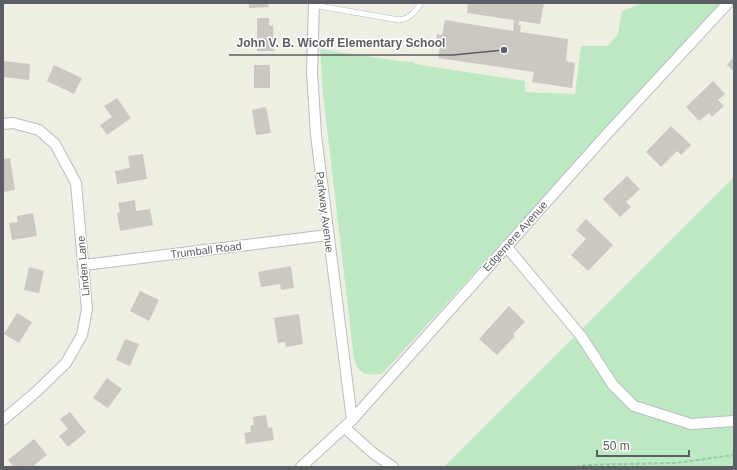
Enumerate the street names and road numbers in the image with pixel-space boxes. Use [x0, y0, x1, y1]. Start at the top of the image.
street label: Parkway Avenue [314, 171, 336, 253]
street label: Edgemere Avenue [480, 198, 550, 274]
street label: Linden Lane [74, 235, 92, 297]
street label: Trumball Road [170, 240, 242, 260]

